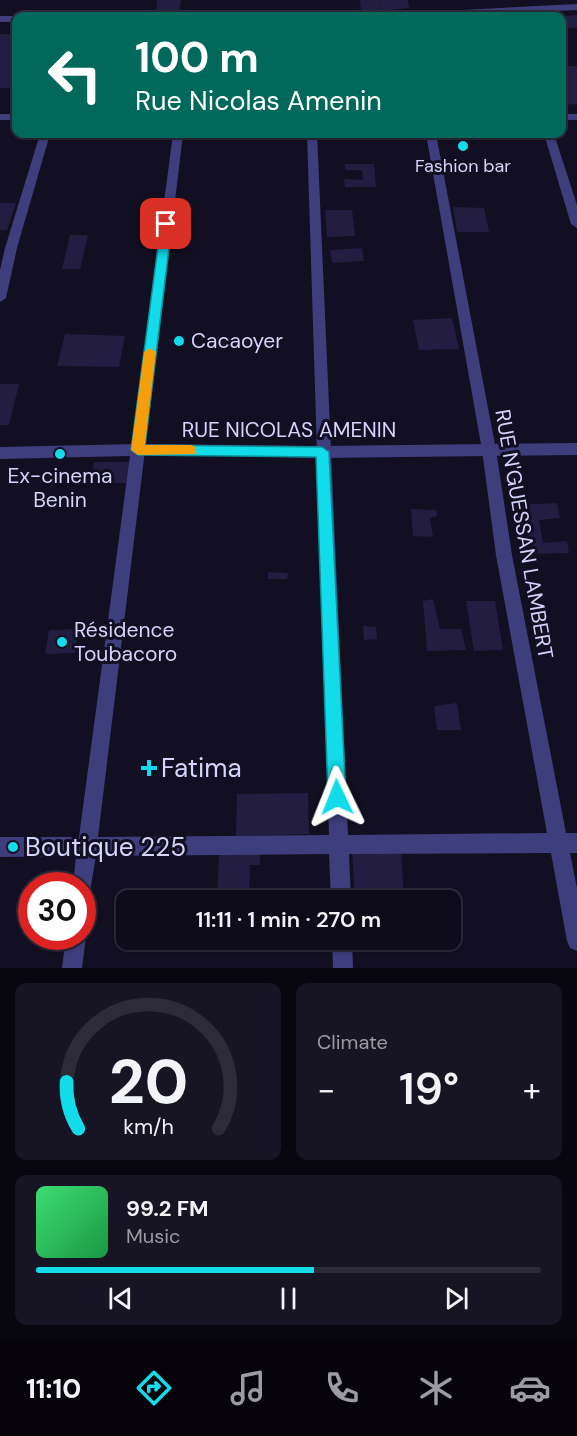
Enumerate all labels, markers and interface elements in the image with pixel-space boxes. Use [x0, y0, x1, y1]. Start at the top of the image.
text: 100 m [135, 30, 259, 85]
icon: left [36, 36, 114, 114]
text: Rue Nicolas Amenin [135, 83, 382, 118]
marker: Fashion bar [456, 139, 470, 153]
place label: Fashion bar [415, 154, 511, 178]
pin [140, 198, 191, 249]
icon: arrive [149, 207, 182, 240]
place label: Cacaoyer [191, 327, 283, 355]
marker: Cacaoyer [172, 334, 186, 348]
street label: RUE N'GUESSAN LAMBERT [488, 407, 560, 661]
street label: RUE NICOLAS AMENIN [182, 416, 396, 444]
marker: Ex-cinema Benin [53, 447, 67, 461]
place label: Ex-cinema Benin [8, 462, 112, 514]
place label: Résidence Toubacoro [74, 616, 177, 668]
marker: Résidence Toubacoro [55, 635, 69, 649]
place label: Fatima [161, 751, 242, 785]
marker: Fatima [142, 761, 156, 775]
position arrow [305, 765, 369, 829]
place label: Boutique 225 [25, 830, 186, 864]
marker: Boutique 225 [6, 840, 20, 854]
speed limit sign: 30 [18, 872, 96, 950]
text: 11:11 · 1 min · 270 m [196, 905, 381, 934]
text: Climate [317, 1029, 388, 1055]
text: 20 [108, 1041, 188, 1122]
text: 19° [399, 1059, 459, 1118]
text: − [317, 1068, 335, 1111]
text: + [523, 1068, 541, 1111]
text: km/h [123, 1113, 173, 1141]
text: 99.2 FM [126, 1194, 208, 1223]
text: Music [126, 1223, 181, 1249]
icon: previous [104, 1282, 137, 1315]
icon: pause [272, 1282, 305, 1315]
icon: next [440, 1282, 473, 1315]
icon: directions [133, 1367, 175, 1409]
icon: music [227, 1367, 269, 1409]
icon: phone [321, 1367, 363, 1409]
icon: climate [415, 1367, 457, 1409]
icon: car [509, 1367, 551, 1409]
text: 11:10 [26, 1371, 81, 1406]

